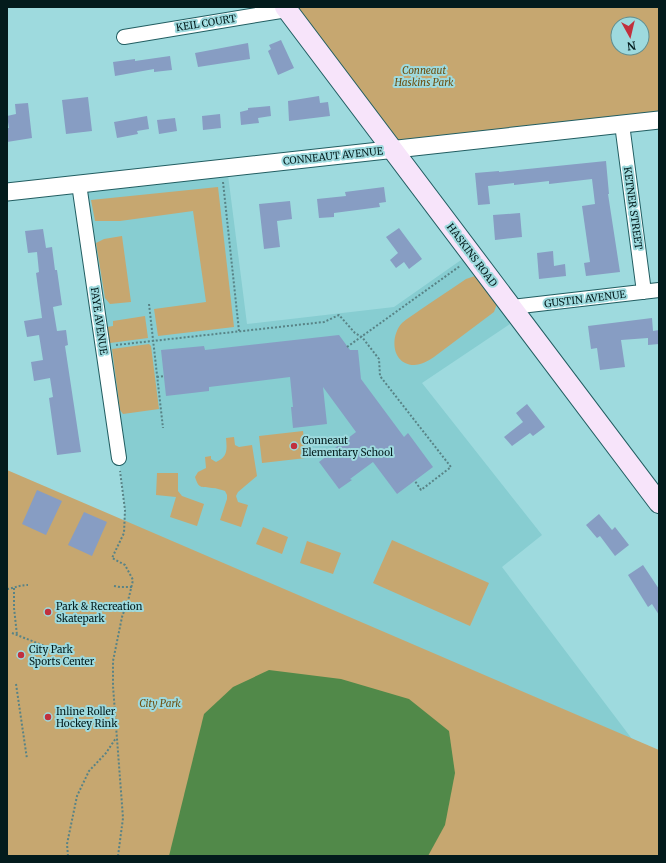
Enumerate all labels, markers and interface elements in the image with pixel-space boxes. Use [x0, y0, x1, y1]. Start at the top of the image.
street label: KEIL COURT [175, 12, 237, 34]
north arrow [610, 16, 650, 56]
text: N [626, 38, 637, 53]
park label: Conneaut Haskins Park [393, 64, 454, 89]
street label: CONNEAUT AVENUE [282, 144, 384, 168]
street label: KETNER STREET [621, 166, 645, 250]
street label: HASKINS ROAD [444, 221, 500, 290]
street label: FAYE AVENUE [88, 286, 110, 356]
street label: GUSTIN AVENUE [543, 287, 627, 310]
place label: Conneaut Elementary School [302, 434, 393, 459]
marker: Conneaut Elementary School [289, 441, 299, 451]
place label: Park & Recreation Skatepark [56, 600, 143, 625]
marker: Park & Recreation Skatepark [43, 607, 53, 617]
place label: City Park Sports Center [29, 643, 95, 668]
marker: City Park Sports Center [16, 650, 26, 660]
park label: City Park [139, 697, 181, 710]
place label: Inline Roller Hockey Rink [56, 705, 118, 730]
marker: Inline Roller Hockey Rink [43, 712, 53, 722]

